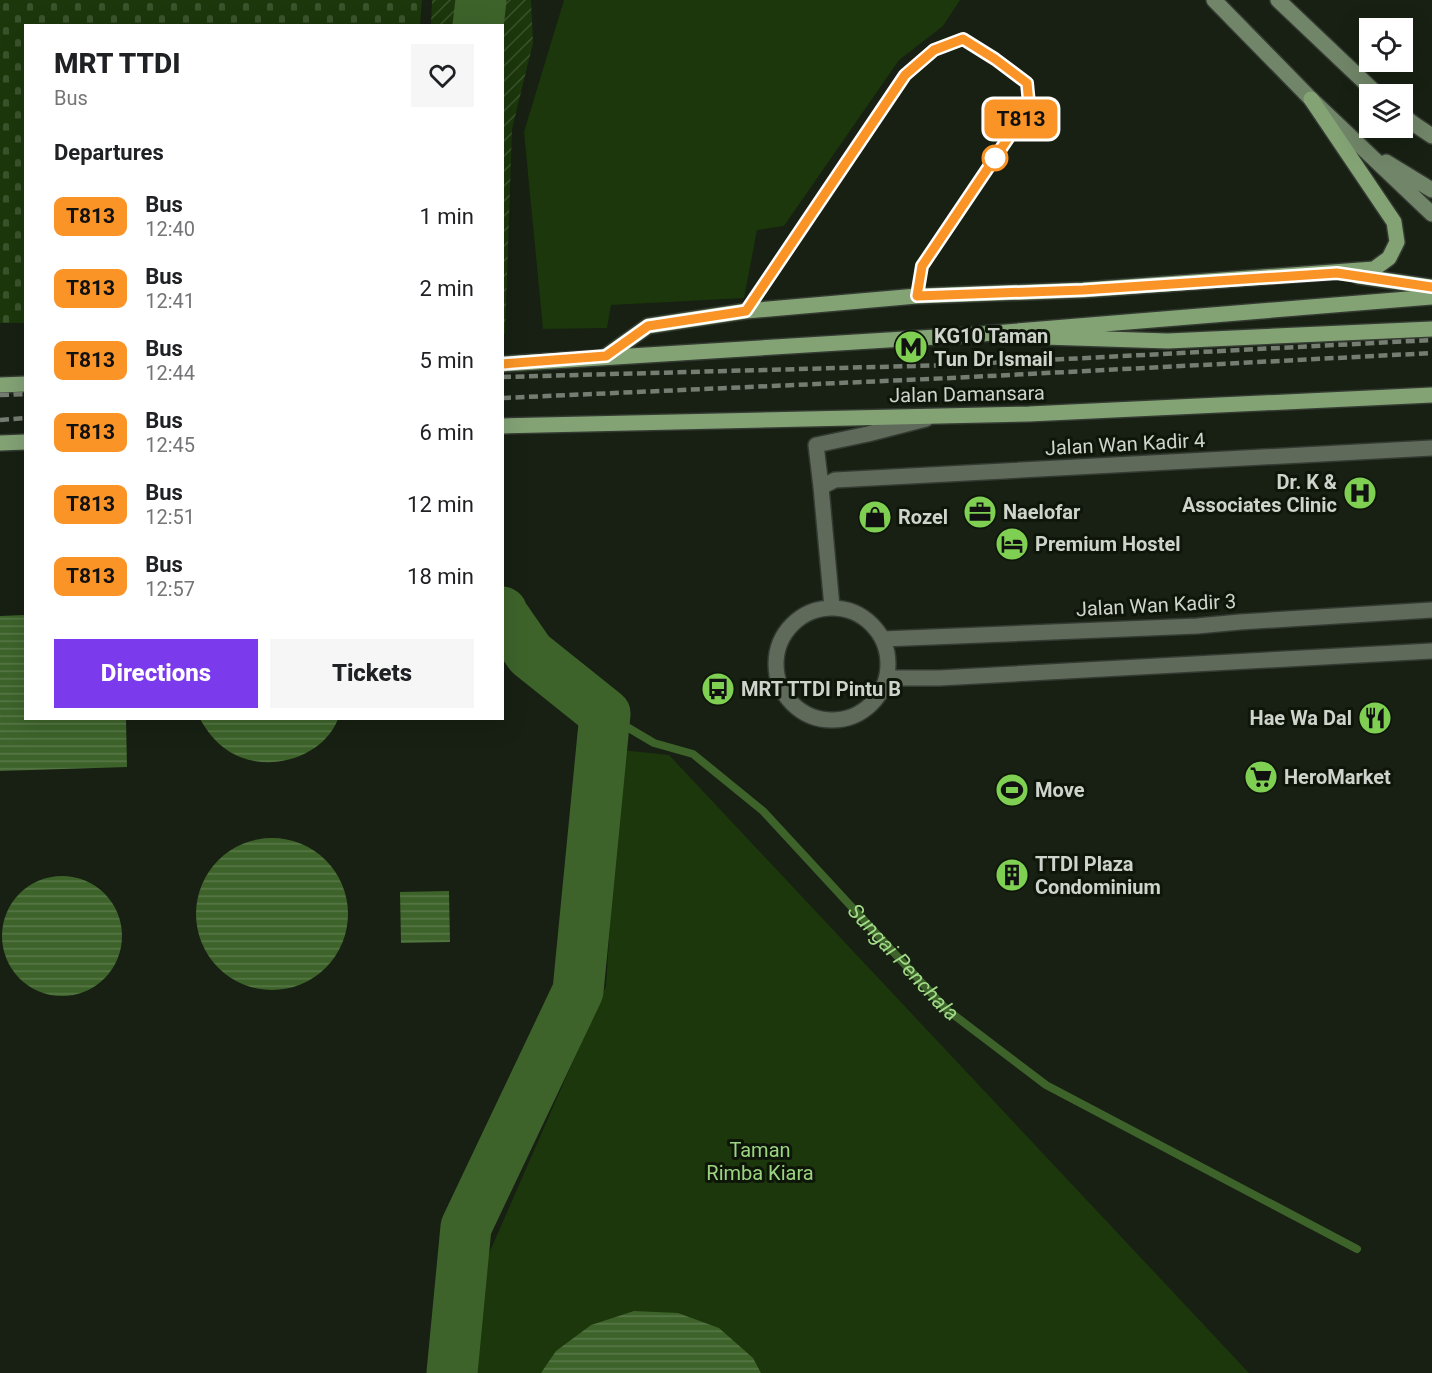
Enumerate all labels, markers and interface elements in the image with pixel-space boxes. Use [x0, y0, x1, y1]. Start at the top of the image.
map controls [1359, 18, 1413, 138]
button: locate [1359, 18, 1413, 72]
button: heart [411, 44, 474, 107]
text: MRT TTDI [54, 47, 181, 80]
button: layers [1359, 84, 1413, 138]
text: Bus [54, 86, 88, 110]
line badge: T813 [979, 100, 1063, 138]
text: T813 [996, 107, 1046, 131]
text: Departures [54, 140, 164, 165]
unlabelled marker [982, 145, 1008, 171]
text: Bus [145, 192, 183, 217]
text: T813 [66, 204, 115, 228]
text: 1 min [419, 204, 474, 229]
text: 12:40 [145, 217, 195, 241]
text: Bus [145, 264, 183, 289]
text: T813 [66, 276, 115, 300]
text: 2 min [419, 276, 474, 301]
text: 12:41 [145, 289, 195, 313]
place label: KG10 Taman Tun Dr Ismail [934, 324, 1053, 371]
metro station icon: KG10 Taman Tun Dr Ismail [893, 329, 929, 365]
text: Bus [145, 336, 183, 361]
text: T813 [66, 348, 115, 372]
text: 5 min [419, 348, 474, 373]
text: 12:44 [145, 361, 195, 385]
street label: Jalan Damansara [889, 381, 1045, 407]
text: Bus [145, 408, 183, 433]
text: T813 [66, 420, 115, 444]
text: 6 min [419, 420, 474, 445]
street label: Jalan Wan Kadir 4 [1044, 428, 1206, 460]
text: 12:45 [145, 433, 195, 457]
place label: Dr. K & Associates Clinic [1182, 470, 1337, 517]
hospital icon: Dr. K & Associates Clinic [1342, 475, 1378, 511]
text: Bus [145, 480, 183, 505]
text: T813 [66, 492, 115, 516]
text: 12 min [407, 492, 474, 517]
office icon: Naelofar [962, 494, 998, 530]
shop icon: Rozel [857, 499, 893, 535]
place label: Naelofar [1003, 500, 1081, 524]
text: 12:51 [145, 505, 195, 529]
place label: Rozel [898, 505, 948, 529]
hotel icon: Premium Hostel [994, 526, 1030, 562]
place label: Premium Hostel [1035, 532, 1181, 556]
text: Bus [145, 552, 183, 577]
text: T813 [66, 564, 115, 588]
text: 18 min [407, 564, 474, 589]
text: 12:57 [145, 577, 195, 601]
street label: Jalan Wan Kadir 3 [1075, 589, 1237, 621]
button: Directions [54, 639, 258, 708]
button: Tickets [270, 639, 474, 708]
bus stop icon: MRT TTDI Pintu B [700, 671, 736, 707]
place label: MRT TTDI Pintu B [741, 677, 901, 701]
restaurant icon: Hae Wa Dal [1357, 700, 1393, 736]
place label: Hae Wa Dal [1250, 706, 1352, 730]
supermarket icon: HeroMarket [1243, 759, 1279, 795]
place label: HeroMarket [1284, 765, 1391, 789]
sports icon: Move [994, 772, 1030, 808]
place label: Move [1035, 778, 1085, 802]
place label: TTDI Plaza Condominium [1035, 852, 1161, 899]
building icon: TTDI Plaza Condominium [994, 857, 1030, 893]
water label: Sungai Penchala [843, 899, 963, 1026]
park label: Taman Rimba Kiara [706, 1138, 814, 1185]

